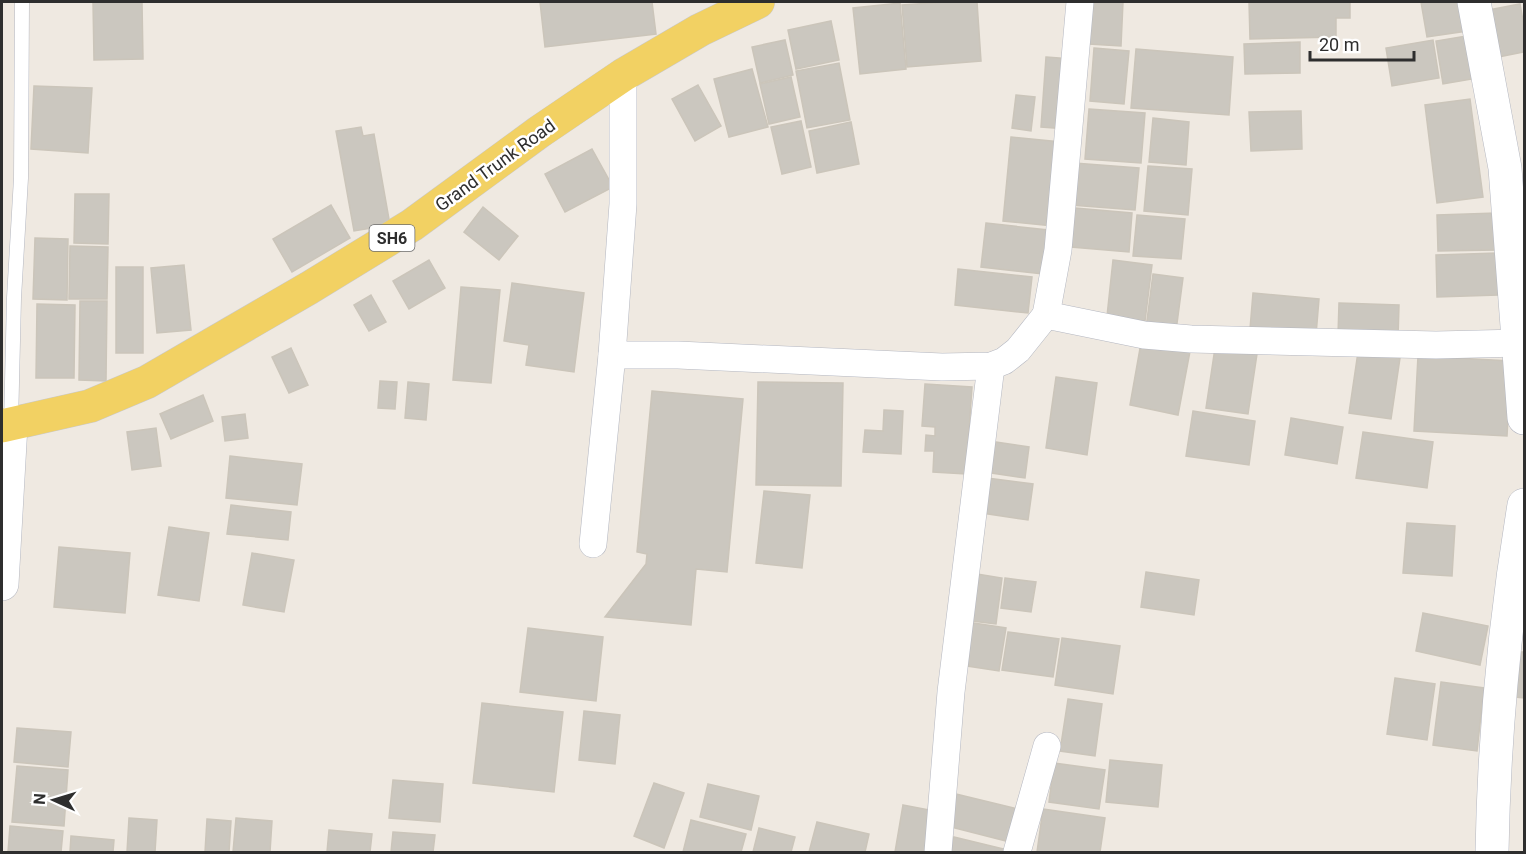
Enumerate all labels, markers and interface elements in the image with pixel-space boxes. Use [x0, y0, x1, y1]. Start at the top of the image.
scale bar [1310, 24, 1414, 62]
text: 20 m [1319, 34, 1359, 55]
street label: Grand Trunk Road [431, 114, 559, 216]
road number: SH6 [370, 225, 414, 251]
north arrow [24, 770, 84, 830]
text: N [30, 793, 49, 805]

